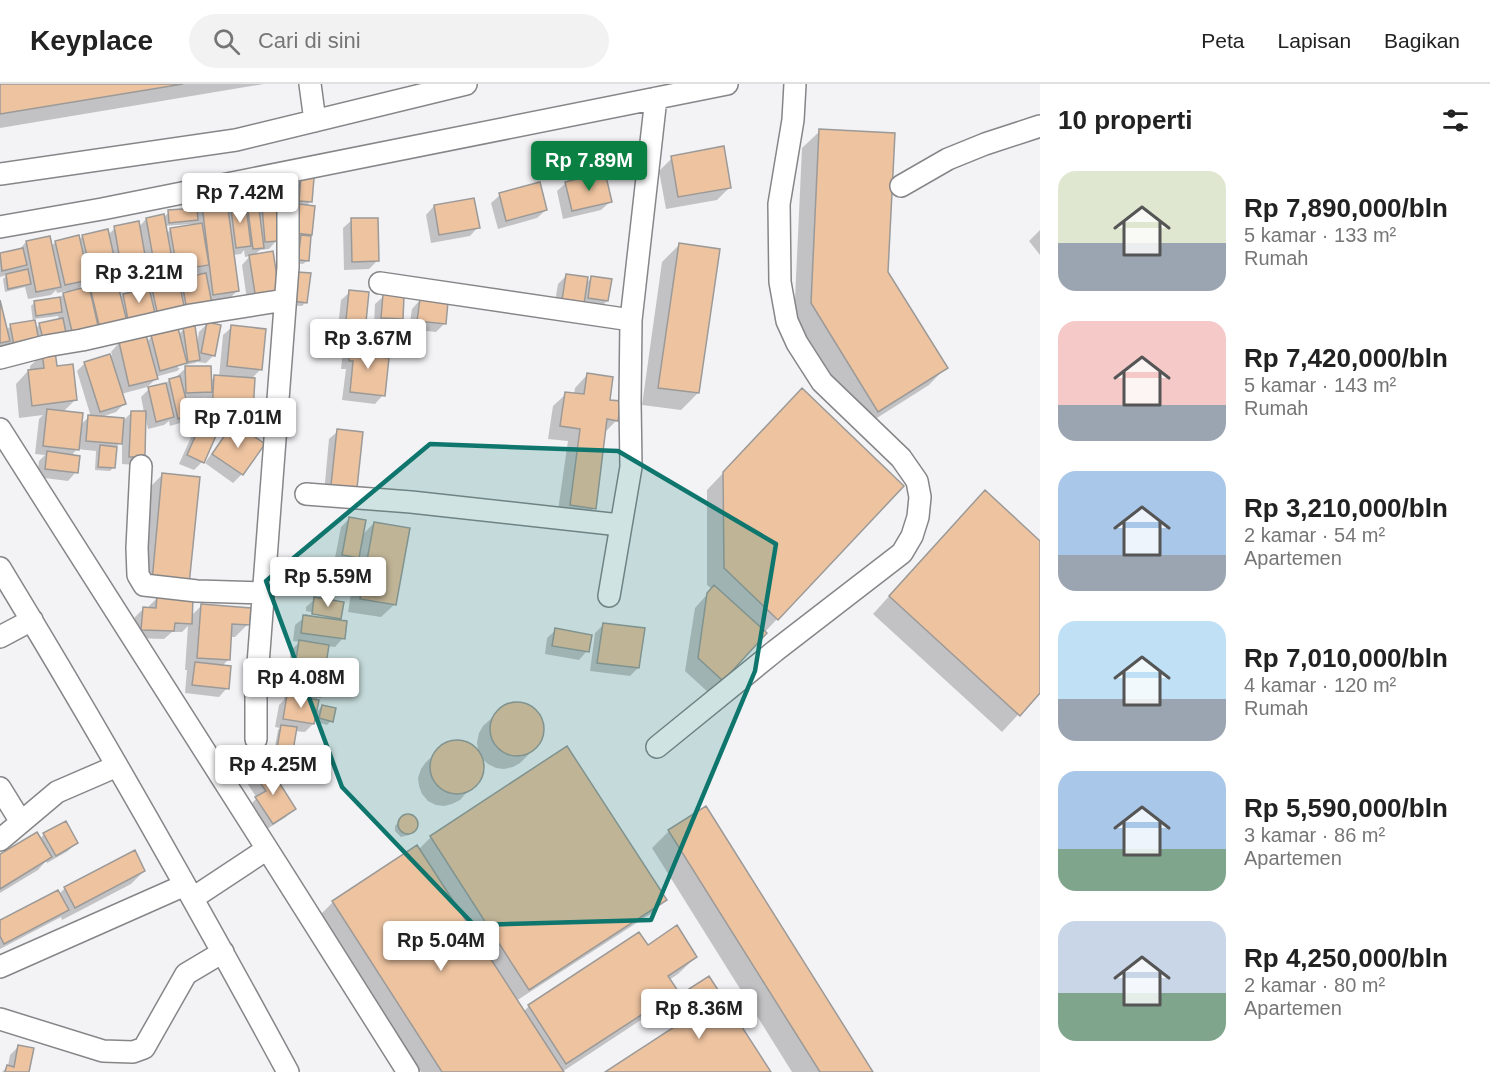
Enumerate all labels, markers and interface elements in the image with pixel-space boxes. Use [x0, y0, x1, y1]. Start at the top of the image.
search box [189, 14, 609, 68]
text: Keyplace [30, 25, 153, 56]
icon: search [210, 25, 243, 58]
text: Cari di sini [258, 28, 361, 53]
text: Peta [1201, 29, 1245, 52]
text: Lapisan [1278, 29, 1351, 52]
text: Bagikan [1384, 29, 1460, 52]
icon: filters [1439, 104, 1472, 137]
text: 10 properti [1058, 105, 1192, 135]
pin: Rp 7.89M [527, 141, 651, 192]
text: Rp 7.89M [545, 149, 633, 171]
pin: Rp 7.42M [178, 173, 302, 224]
text: Rp 7.42M [196, 181, 284, 203]
text: Rp 7,890,000/bln [1244, 193, 1448, 223]
icon: home [1106, 195, 1178, 267]
text: 5 kamar · 133 m² [1244, 224, 1396, 246]
text: Rumah [1244, 247, 1308, 269]
pin: Rp 3.21M [77, 253, 201, 304]
text: Rp 3.21M [95, 261, 183, 283]
pin: Rp 3.67M [306, 319, 430, 370]
text: Rp 3.67M [324, 327, 412, 349]
text: Rp 7,420,000/bln [1244, 343, 1448, 373]
icon: home [1106, 345, 1178, 417]
text: 5 kamar · 143 m² [1244, 374, 1396, 396]
text: Rumah [1244, 397, 1308, 419]
pin: Rp 7.01M [176, 398, 300, 449]
text: Rp 7.01M [194, 406, 282, 428]
text: Rp 3,210,000/bln [1244, 493, 1448, 523]
icon: home [1106, 495, 1178, 567]
text: 2 kamar · 54 m² [1244, 524, 1385, 546]
text: Apartemen [1244, 547, 1342, 569]
pin: Rp 5.59M [266, 557, 390, 608]
text: Rp 5.59M [284, 565, 372, 587]
text: Rp 7,010,000/bln [1244, 643, 1448, 673]
icon: home [1106, 645, 1178, 717]
pin: Rp 4.08M [239, 658, 363, 709]
text: Rp 4.08M [257, 666, 345, 688]
text: 4 kamar · 120 m² [1244, 674, 1396, 696]
text: Rumah [1244, 697, 1308, 719]
pin: Rp 4.25M [211, 745, 335, 796]
text: Rp 4.25M [229, 753, 317, 775]
text: Rp 5,590,000/bln [1244, 793, 1448, 823]
icon: home [1106, 795, 1178, 867]
text: 3 kamar · 86 m² [1244, 824, 1385, 846]
text: Apartemen [1244, 847, 1342, 869]
pin: Rp 5.04M [379, 921, 503, 972]
text: Rp 5.04M [397, 929, 485, 951]
text: Rp 4,250,000/bln [1244, 943, 1448, 973]
icon: home [1106, 945, 1178, 1017]
text: 2 kamar · 80 m² [1244, 974, 1385, 996]
pin: Rp 8.36M [637, 989, 761, 1040]
text: Rp 8.36M [655, 997, 743, 1019]
text: Apartemen [1244, 997, 1342, 1019]

